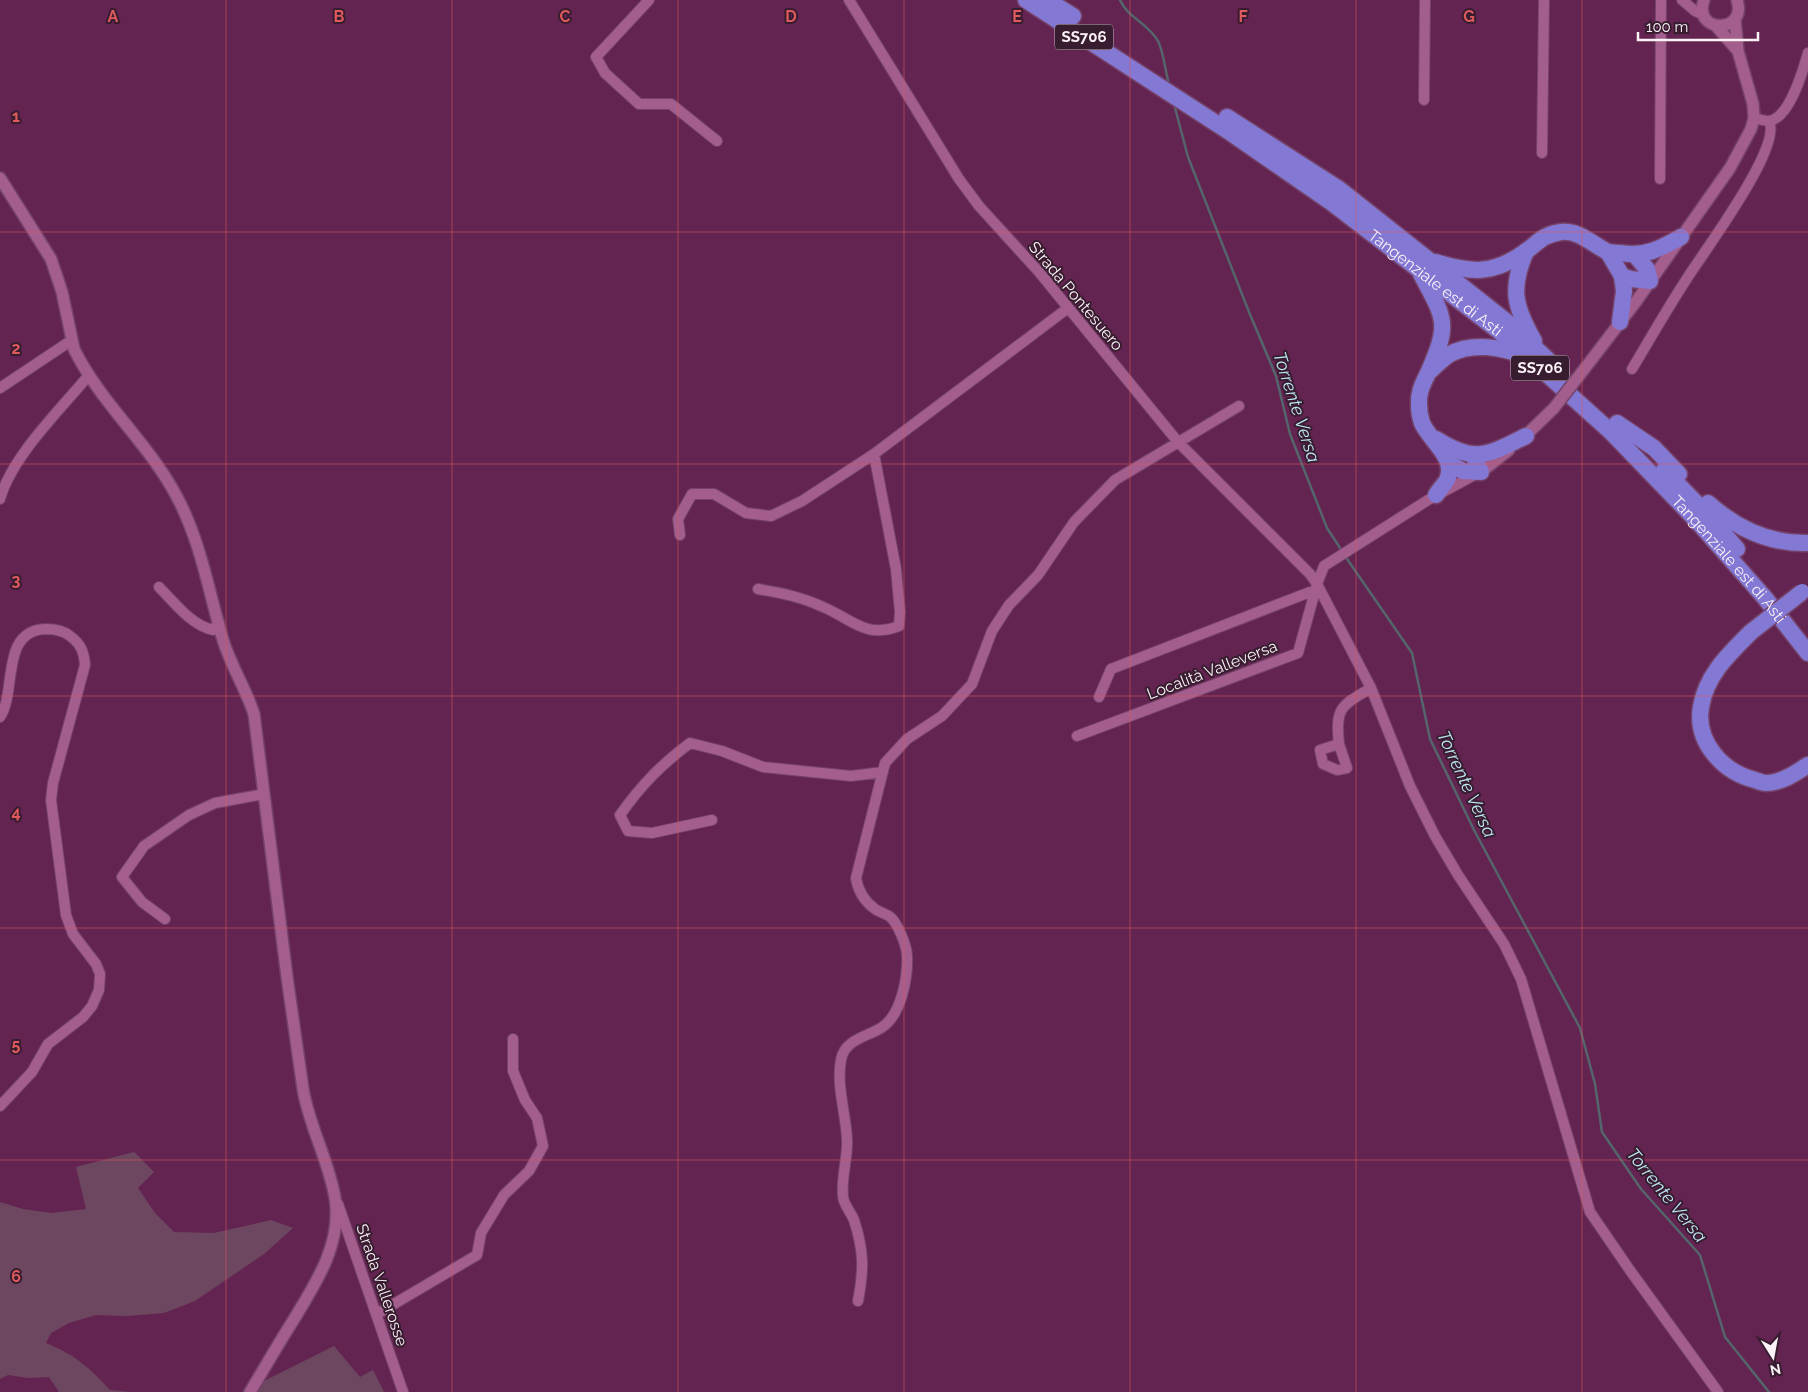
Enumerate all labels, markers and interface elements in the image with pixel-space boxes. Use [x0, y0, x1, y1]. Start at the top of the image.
text: A [108, 7, 119, 26]
text: B [334, 7, 345, 26]
text: C [560, 7, 571, 26]
text: D [785, 7, 797, 26]
text: E [1012, 7, 1022, 26]
text: F [1238, 7, 1248, 26]
text: G [1463, 7, 1475, 26]
scale bar [1638, 10, 1758, 42]
text: 100 m [1646, 18, 1688, 36]
road number: SS706 [1055, 24, 1113, 50]
text: 1 [12, 107, 20, 126]
street label: Tangenziale est di Asti [1365, 225, 1506, 340]
street label: Strada Pontesuero [1025, 238, 1127, 354]
text: 2 [11, 339, 21, 358]
water label: Torrente Versa [1269, 349, 1325, 465]
road number: SS706 [1511, 356, 1569, 380]
street label: Tangenziale est di Asti [1668, 491, 1790, 627]
text: 3 [12, 571, 21, 590]
street label: Località Valleversa [1144, 636, 1280, 704]
water label: Torrente Versa [1433, 727, 1501, 841]
text: 4 [11, 803, 21, 822]
text: 5 [12, 1035, 21, 1054]
water label: Torrente Versa [1623, 1144, 1712, 1247]
street label: Strada Vallerosse [352, 1221, 412, 1349]
text: 6 [11, 1267, 21, 1286]
north arrow [1748, 1332, 1798, 1382]
text: N [1769, 1361, 1782, 1379]

